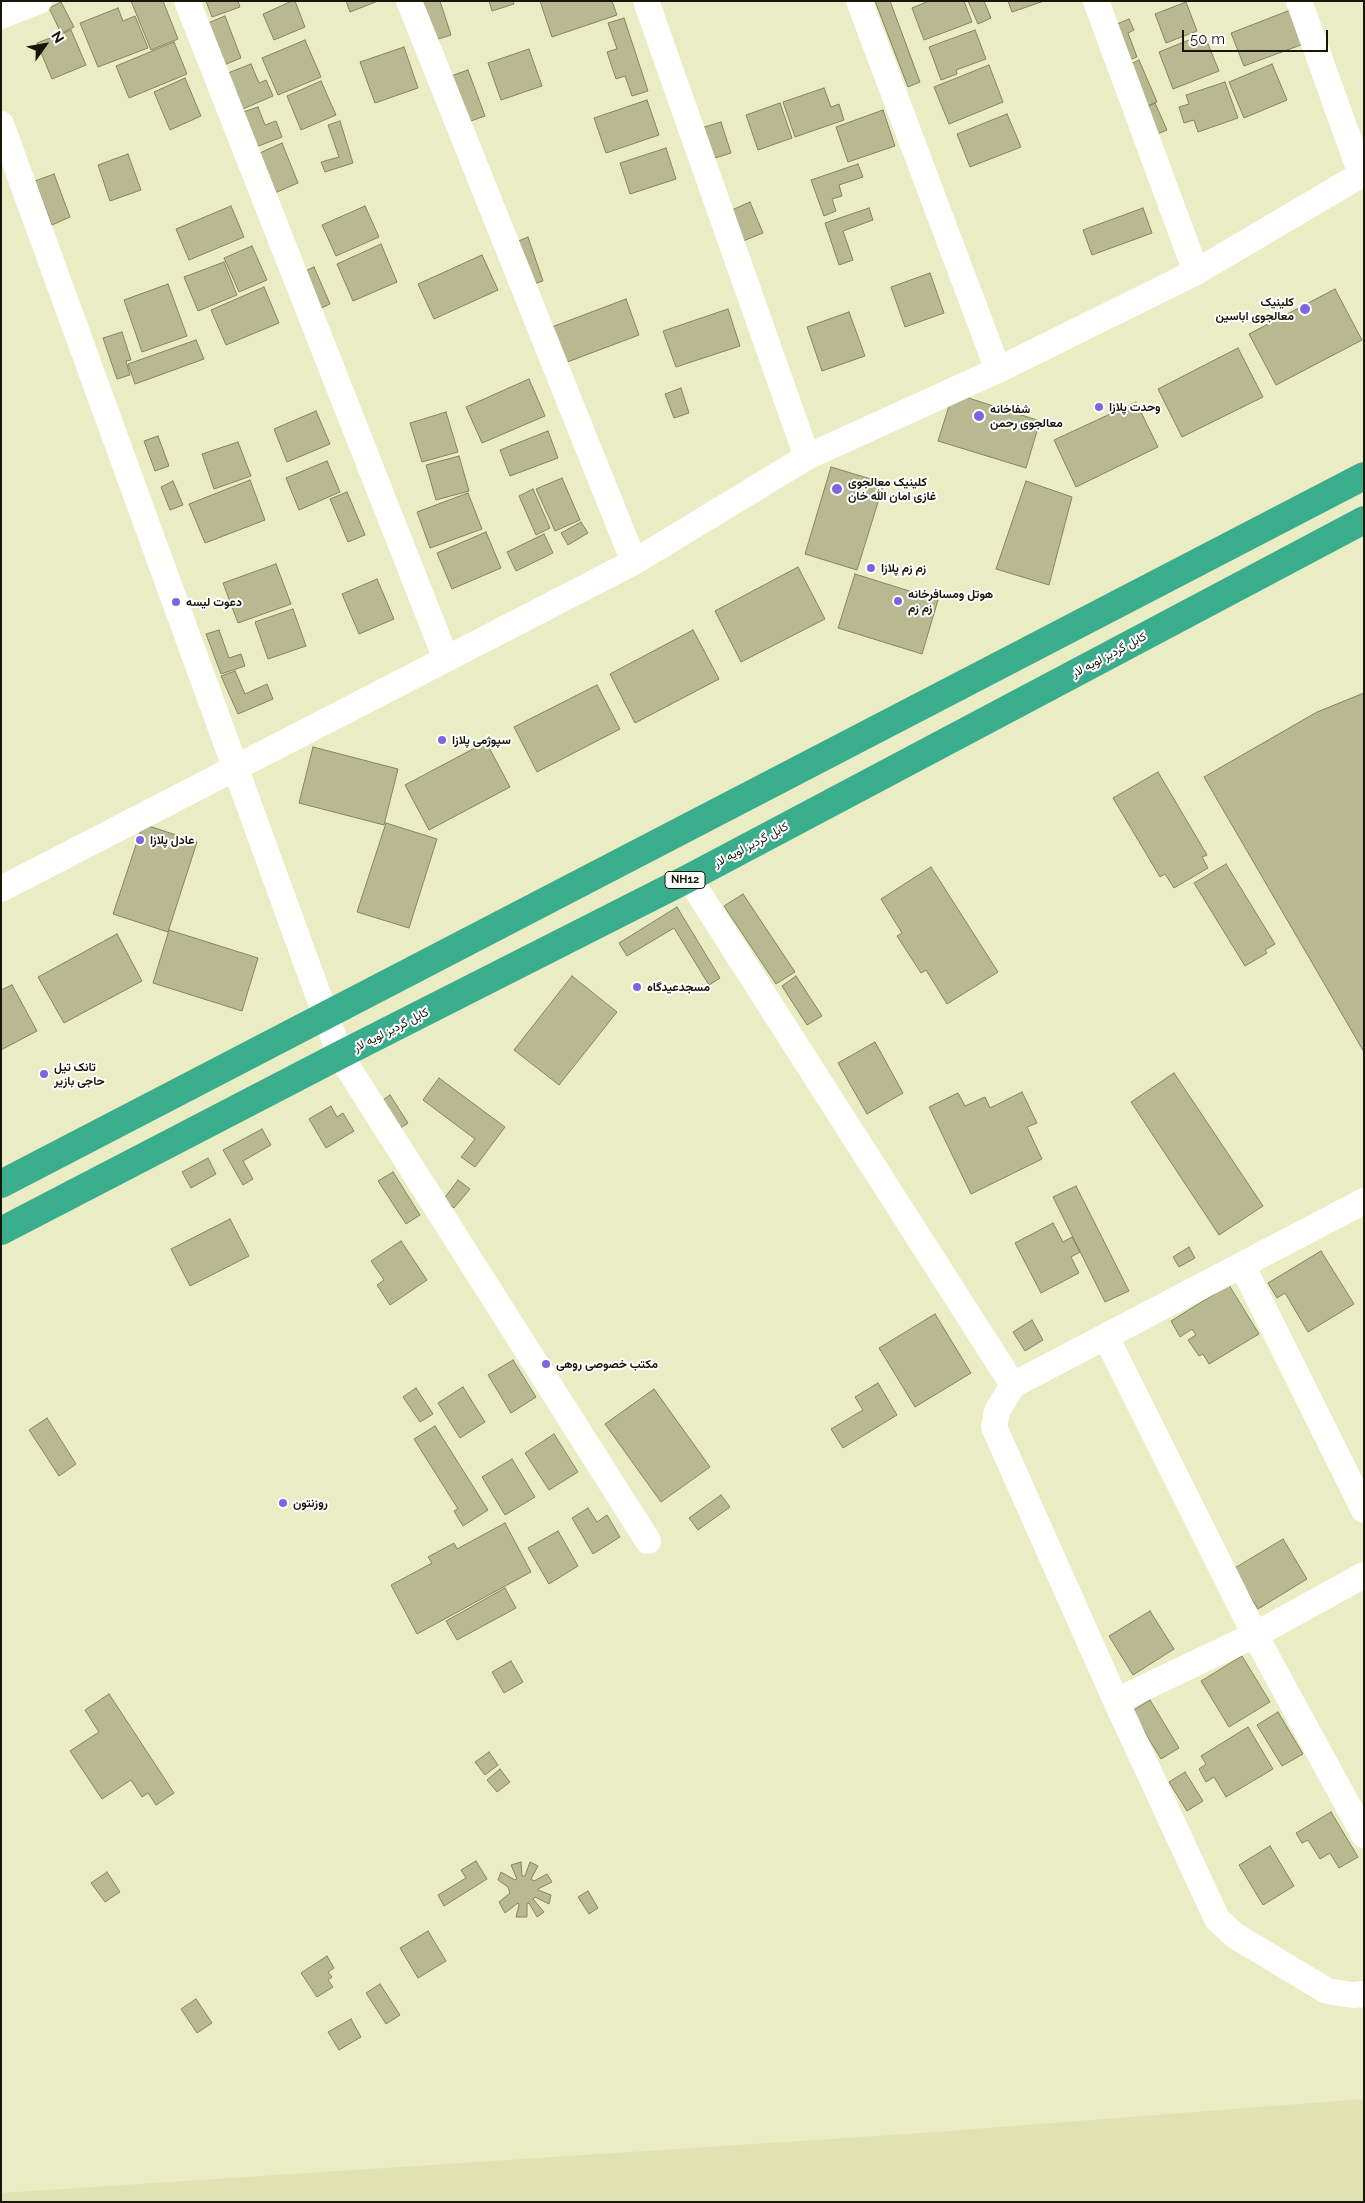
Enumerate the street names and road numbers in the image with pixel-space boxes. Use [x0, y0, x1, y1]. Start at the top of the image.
street label: کابل گردیز لویه لار [1069, 629, 1149, 681]
street label: کابل گردیز لویه لار [711, 819, 791, 871]
road number: NH12 [665, 872, 705, 888]
street label: کابل گردیز لویه لار [351, 1005, 431, 1055]

